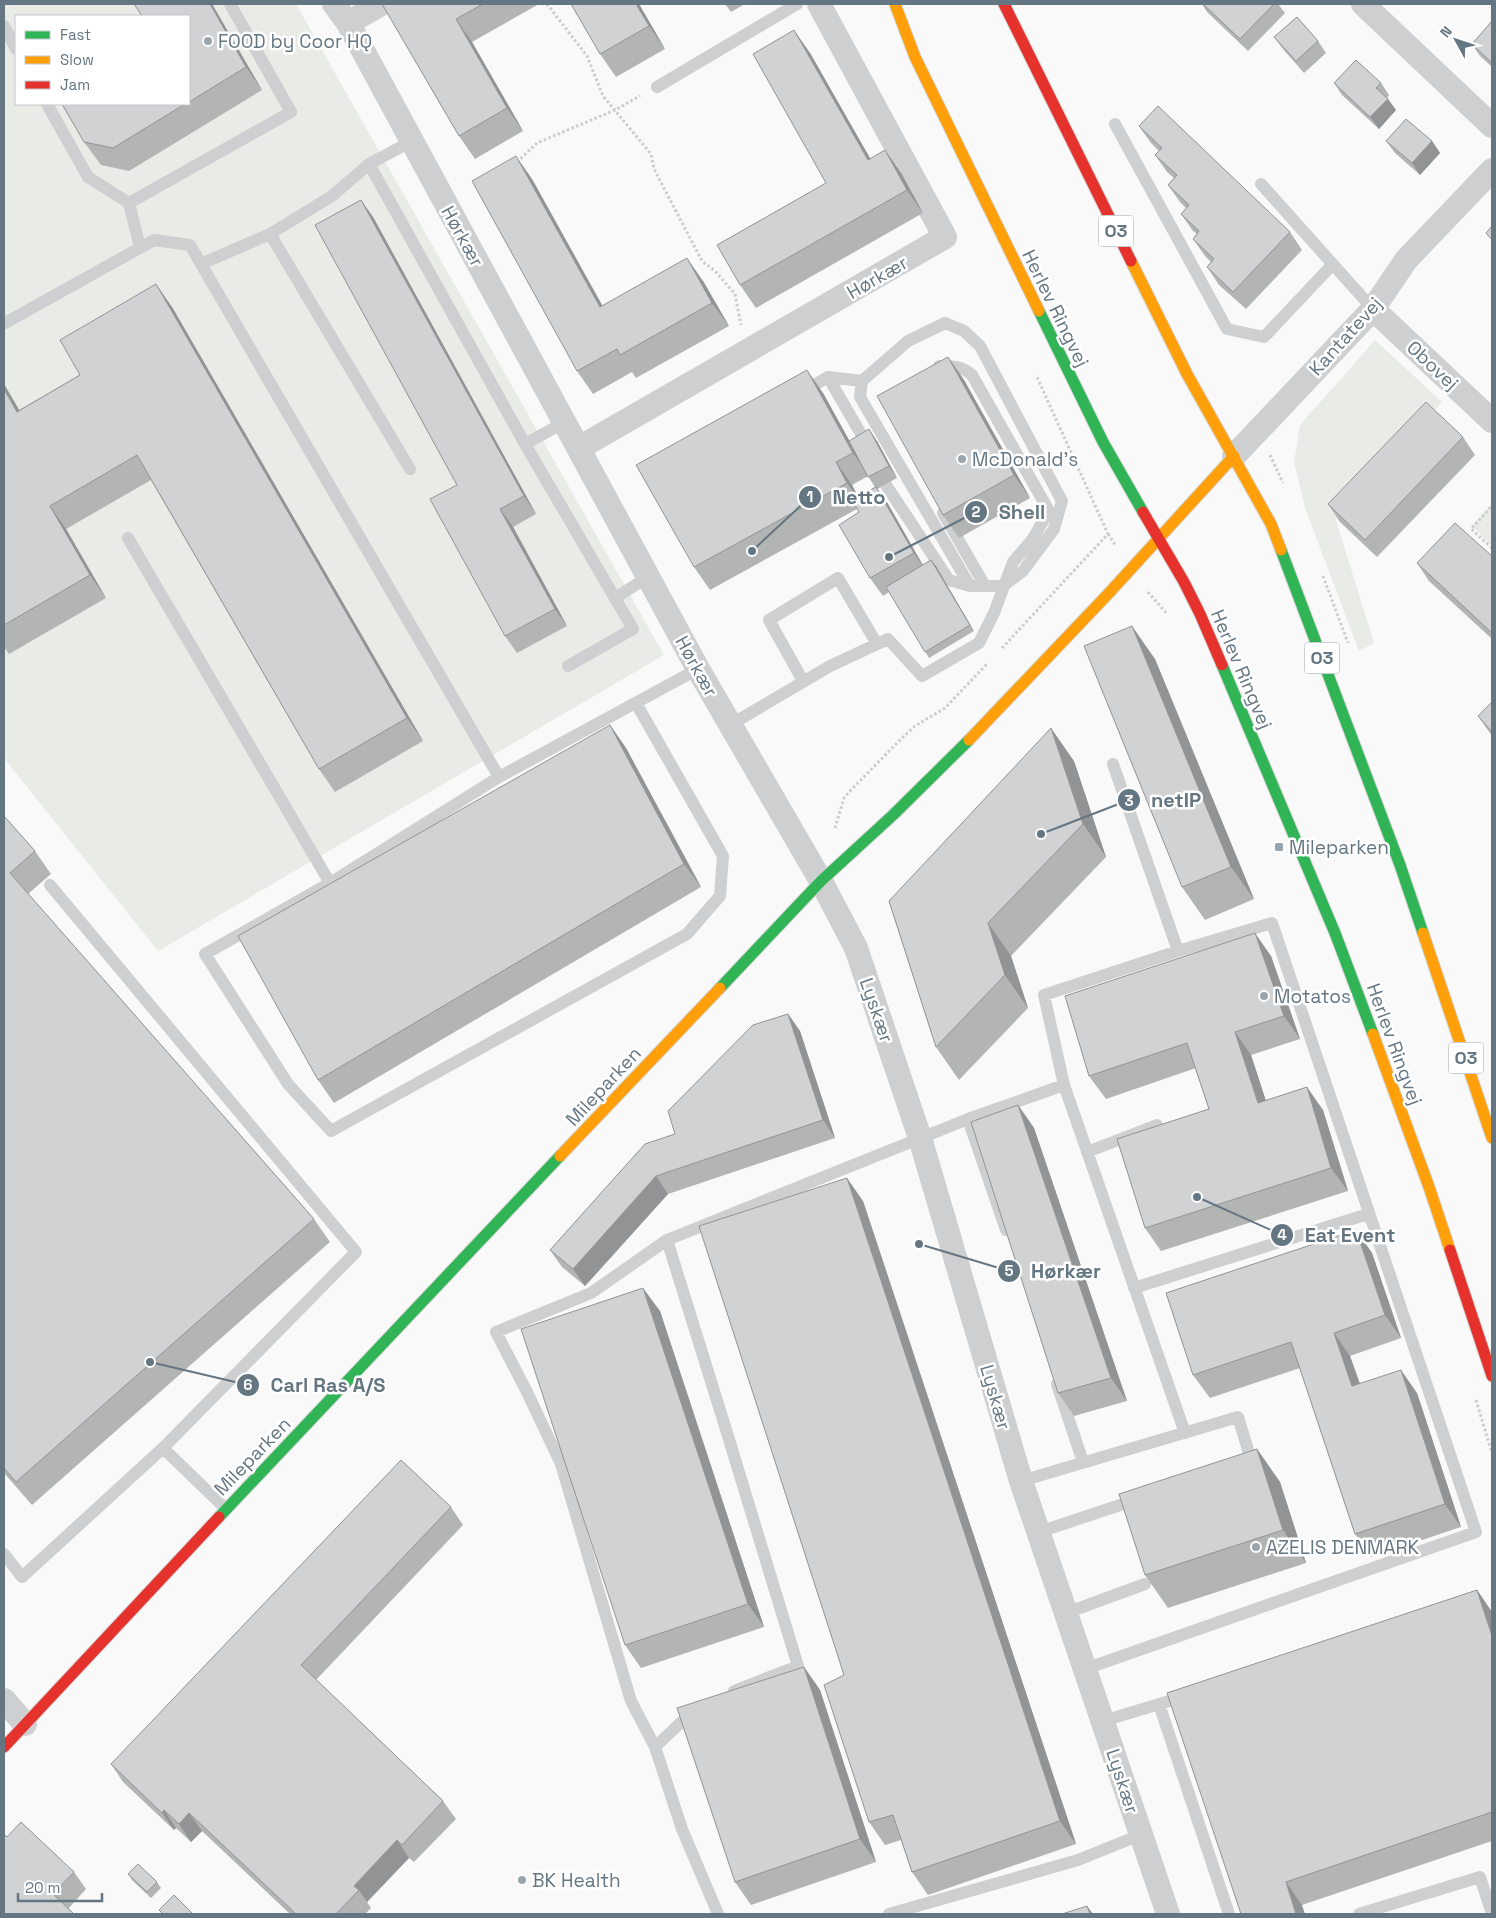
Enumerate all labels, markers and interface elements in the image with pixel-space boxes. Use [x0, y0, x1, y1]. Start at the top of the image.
legend [15, 15, 190, 105]
north arrow [1431, 15, 1481, 65]
text: N [1436, 22, 1456, 41]
text: Fast [60, 25, 91, 44]
place label: FOOD by Coor HQ [218, 29, 372, 54]
marker: FOOD by Coor HQ [202, 35, 214, 47]
text: Slow [60, 50, 94, 69]
text: Jam [60, 75, 90, 94]
street label: Hørkær [436, 201, 490, 271]
road number: O3 [1098, 216, 1134, 247]
street label: Herlev Ringvej [1016, 245, 1095, 371]
street label: Hørkær [842, 250, 912, 305]
street label: Kantatevej [1303, 292, 1387, 381]
street label: Obovej [1401, 335, 1464, 396]
place label: McDonald's [972, 447, 1078, 472]
marker: McDonald's [956, 453, 968, 465]
callout: Netto [797, 480, 895, 515]
text: Netto [833, 484, 885, 510]
text: 1 [807, 487, 813, 506]
callout: Shell [963, 494, 1055, 529]
text: Shell [999, 499, 1045, 525]
text: 2 [972, 502, 981, 521]
street label: Herlev Ringvej [1205, 605, 1278, 733]
street label: Hørkær [670, 631, 724, 701]
road number: O3 [1304, 642, 1340, 674]
callout: netIP [1116, 783, 1211, 818]
text: netIP [1151, 787, 1201, 813]
text: 3 [1124, 791, 1134, 810]
place label: Mileparken [1289, 835, 1389, 860]
marker: Mileparken [1273, 841, 1285, 853]
street label: Lyskær [854, 975, 899, 1046]
street label: Herlev Ringvej [1361, 980, 1428, 1108]
place label: Motatos [1274, 984, 1351, 1009]
marker: Motatos [1258, 990, 1270, 1002]
street label: Mileparken [560, 1041, 647, 1131]
road number: O3 [1448, 1042, 1484, 1074]
callout: Eat Event [1269, 1217, 1405, 1252]
text: Eat Event [1305, 1222, 1395, 1248]
text: 4 [1277, 1225, 1287, 1244]
callout: Hørkær [996, 1253, 1111, 1288]
text: Hørkær [1031, 1258, 1101, 1284]
text: 5 [1004, 1261, 1014, 1280]
street label: Lyskær [974, 1362, 1017, 1433]
callout: Carl Ras A/S [236, 1367, 396, 1402]
text: Carl Ras A/S [271, 1372, 385, 1398]
text: 6 [243, 1375, 253, 1394]
street label: Mileparken [209, 1412, 296, 1501]
place label: AZELIS DENMARK [1266, 1535, 1419, 1560]
marker: AZELIS DENMARK [1250, 1541, 1262, 1553]
street label: Lyskær [1100, 1746, 1145, 1817]
place label: BK Health [532, 1868, 621, 1893]
scale bar [18, 1870, 101, 1902]
marker: BK Health [516, 1874, 528, 1886]
text: 20 m [25, 1878, 60, 1897]

